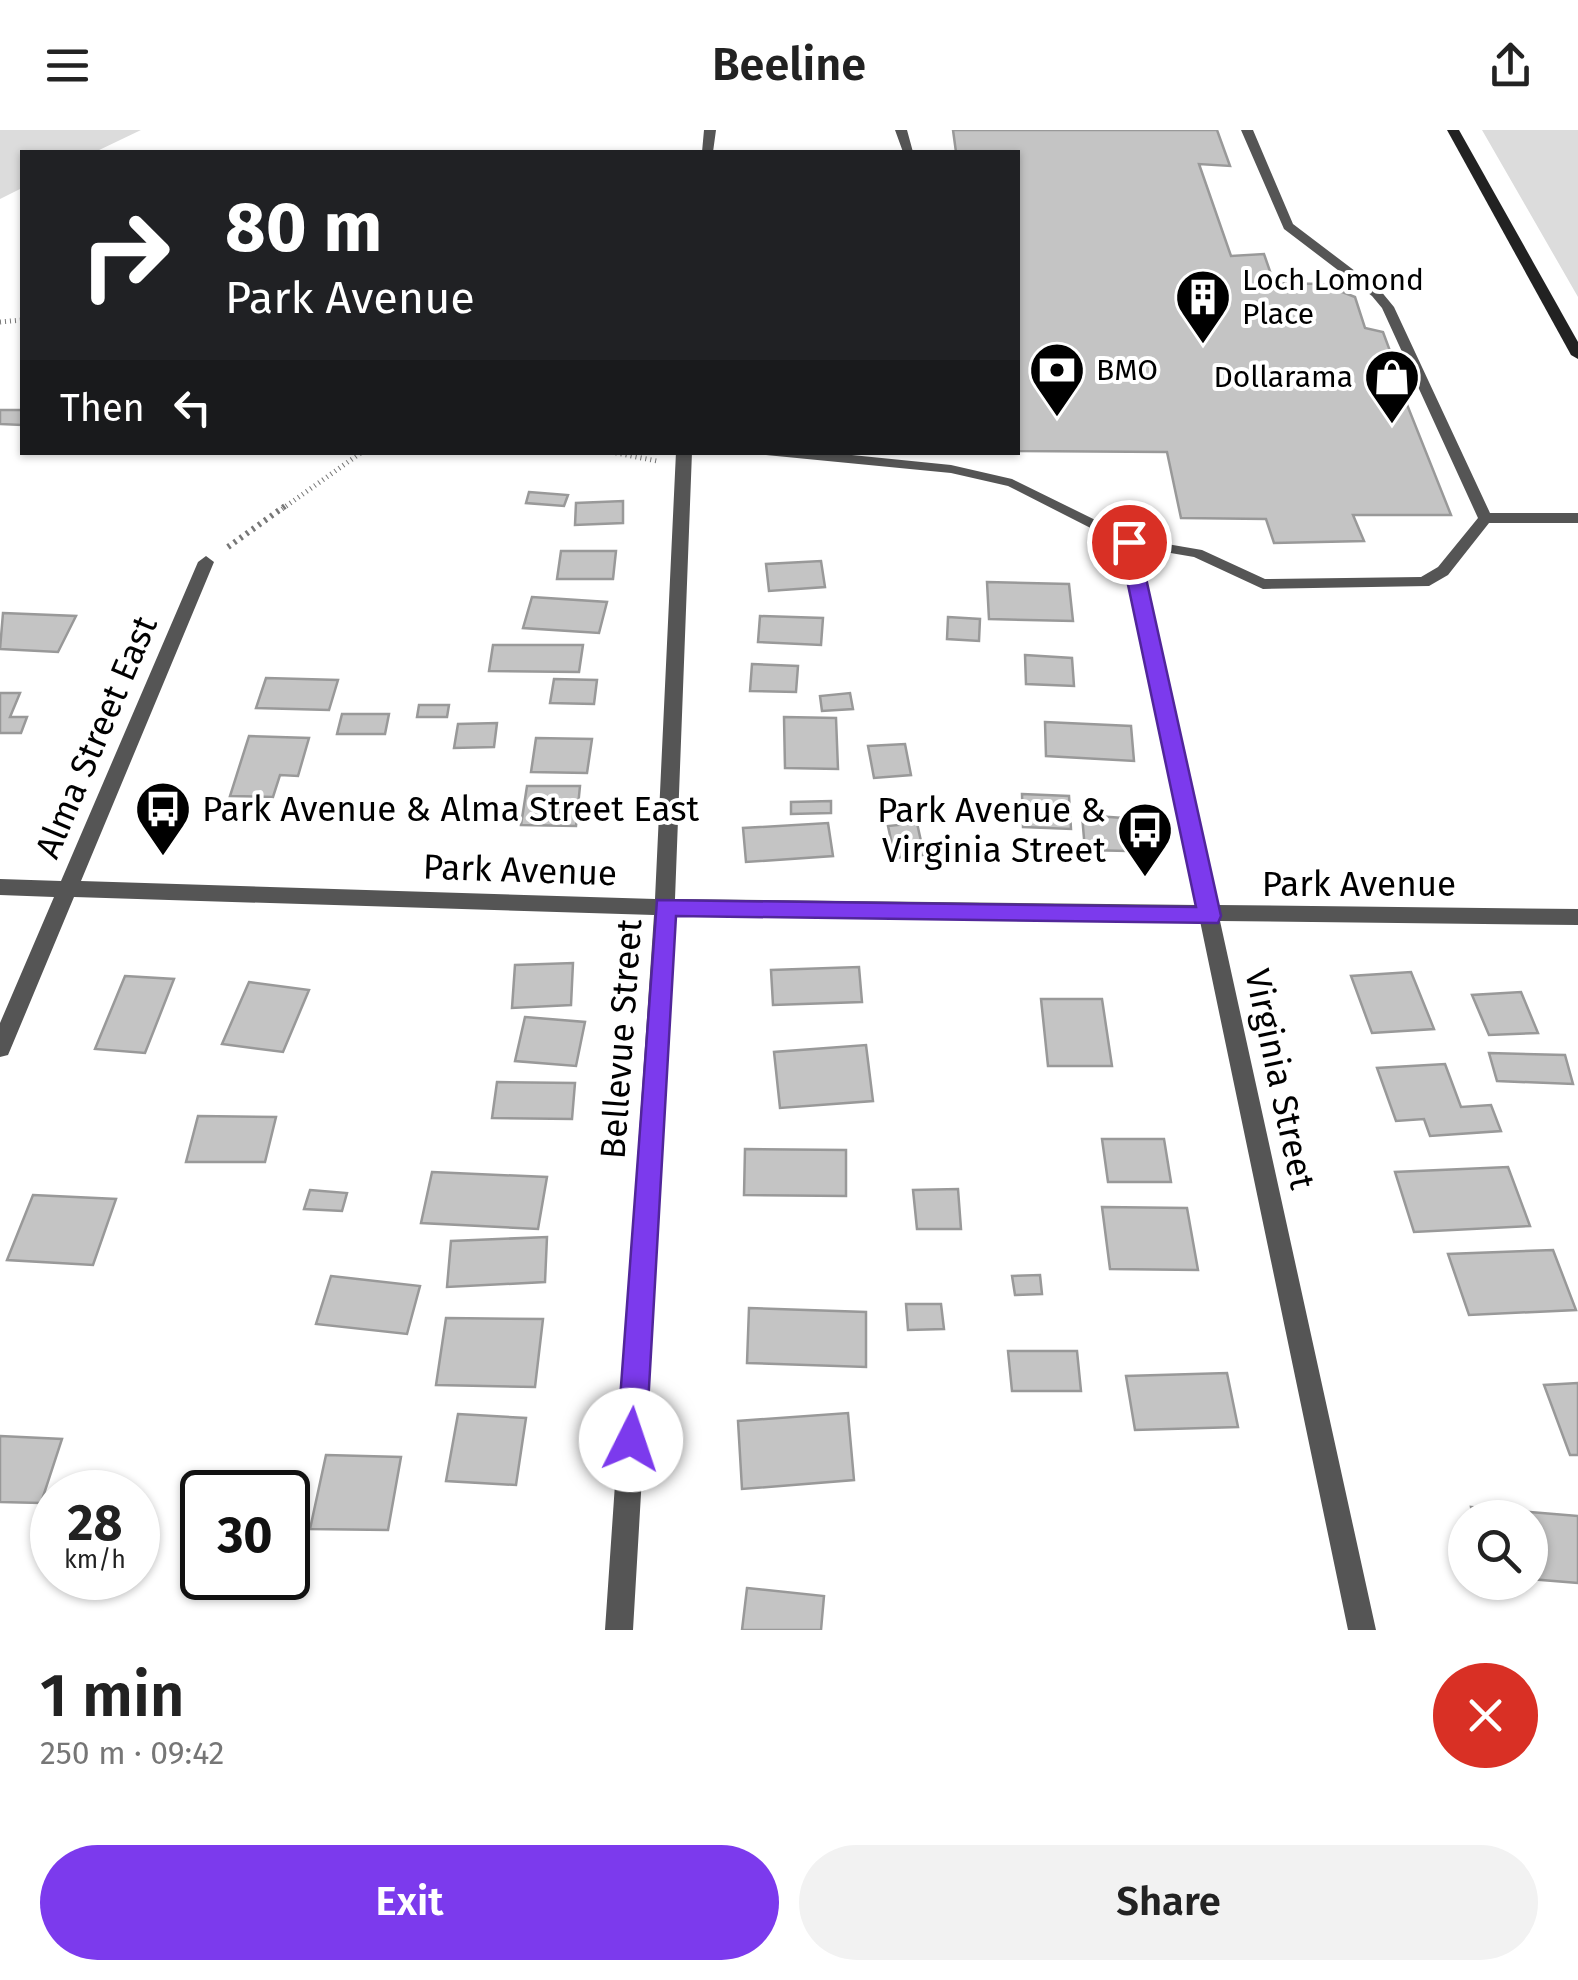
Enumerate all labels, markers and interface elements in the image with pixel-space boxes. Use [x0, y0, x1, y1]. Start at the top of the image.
icon: menu [40, 38, 95, 93]
text: Beeline [712, 38, 866, 92]
icon: share [1483, 38, 1538, 93]
text: 80 m [225, 186, 382, 270]
icon: right [60, 190, 190, 320]
place label: Loch Lomond Place [1242, 262, 1424, 332]
building icon: Loch Lomond Place [1173, 267, 1233, 346]
text: Park Avenue [225, 271, 475, 325]
bank icon: BMO [1027, 340, 1087, 419]
shop icon: Dollarama [1362, 347, 1422, 426]
place label: BMO [1096, 352, 1158, 388]
place label: Dollarama [1214, 359, 1353, 395]
icon: left [165, 380, 220, 435]
text: Then [60, 385, 145, 431]
pin [1087, 500, 1172, 585]
icon: arrive [1102, 515, 1157, 570]
street label: Alma Street East [26, 609, 166, 864]
bus stop icon: Park Avenue & Alma Street East [133, 779, 193, 858]
place label: Park Avenue & Alma Street East [202, 788, 700, 830]
place label: Park Avenue & Virginia Street [877, 789, 1106, 871]
bus stop icon: Park Avenue & Virginia Street [1115, 800, 1175, 879]
street label: Park Avenue [422, 846, 618, 894]
street label: Park Avenue [1262, 863, 1456, 905]
street label: Bellevue Street [592, 917, 650, 1160]
street label: Virginia Street [1236, 965, 1324, 1193]
position arrow [579, 1388, 683, 1492]
speed limit sign: 30 [180, 1470, 310, 1600]
text: 28 [68, 1493, 122, 1553]
map controls [1448, 1500, 1548, 1600]
button: search [1448, 1500, 1548, 1600]
text: km/h [64, 1545, 126, 1575]
text: 1 min [40, 1660, 185, 1732]
button: close [1433, 1663, 1538, 1768]
text: 250 m · 09:42 [40, 1734, 224, 1772]
button: Exit [40, 1845, 779, 1960]
button: Share [799, 1845, 1538, 1960]

